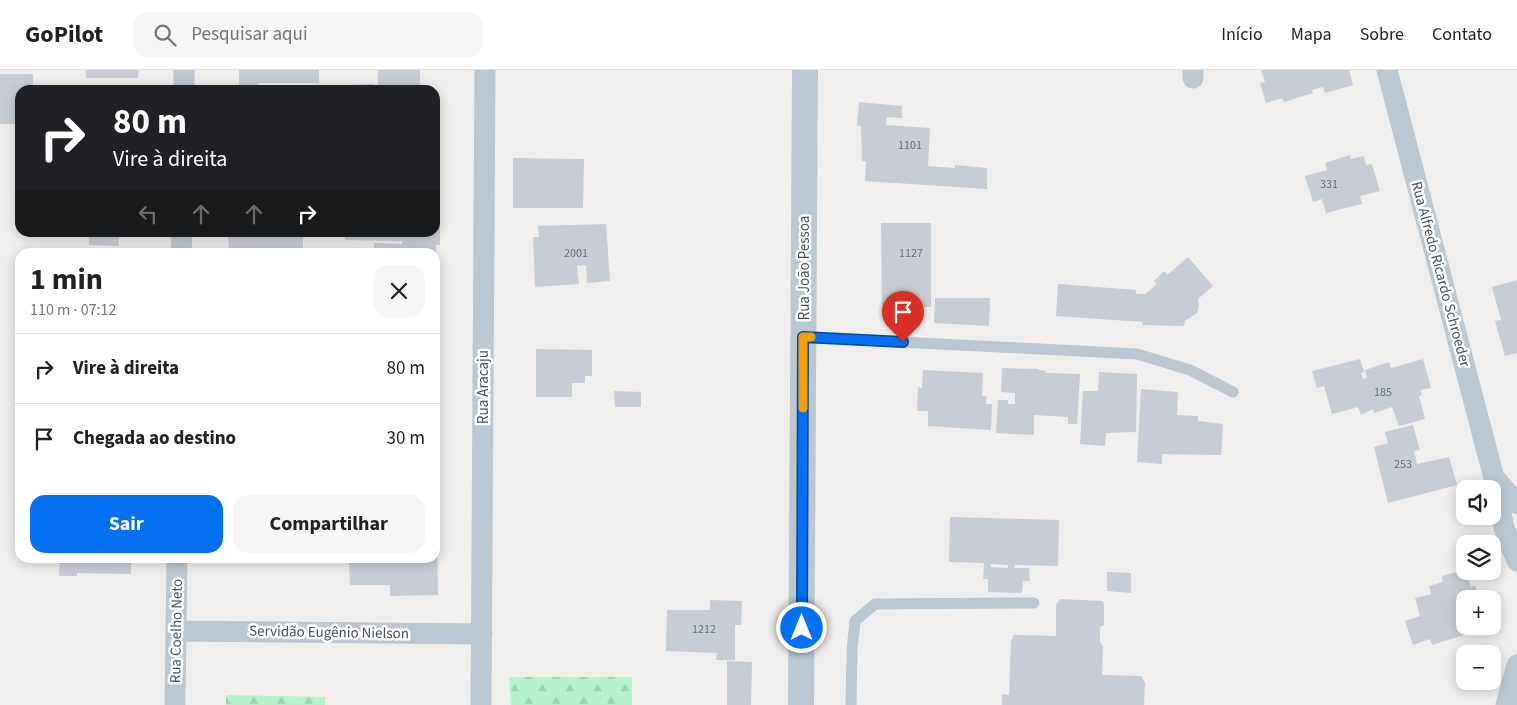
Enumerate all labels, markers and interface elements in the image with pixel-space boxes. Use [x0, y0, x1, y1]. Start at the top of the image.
search box [133, 12, 483, 57]
text: GoPilot [25, 17, 103, 52]
icon: search [151, 21, 179, 49]
text: Pesquisar aqui [191, 21, 308, 48]
text: Início [1221, 22, 1263, 47]
text: Mapa [1291, 22, 1332, 47]
text: Sobre [1360, 22, 1404, 47]
text: Contato [1432, 22, 1492, 47]
text: 80 m [113, 97, 187, 147]
icon: right [30, 105, 95, 170]
house number: 1101 [898, 137, 922, 154]
text: Vire à direita [113, 143, 227, 175]
house number: 331 [1320, 176, 1338, 193]
street label: Rua Alfredo Ricardo Schroeder [1406, 179, 1476, 370]
icon: left [134, 200, 162, 228]
icon: ahead [187, 200, 215, 228]
icon: ahead [240, 200, 268, 228]
icon: right [293, 200, 321, 228]
street label: Rua João Pessoa [794, 216, 815, 320]
house number: 2001 [564, 245, 588, 262]
house number: 1127 [899, 245, 923, 262]
text: 1 min [30, 258, 103, 301]
button: close [373, 265, 425, 317]
pin [882, 291, 924, 342]
icon: arrive [889, 298, 917, 326]
text: 110 m · 07:12 [30, 299, 117, 321]
street label: Rua Aracaju [473, 350, 494, 424]
icon: right [30, 355, 58, 383]
text: Vire à direita [73, 355, 179, 382]
text: 80 m [387, 355, 425, 382]
house number: 185 [1374, 384, 1392, 401]
icon: arrive [30, 425, 58, 453]
text: Chegada ao destino [73, 425, 236, 452]
text: 30 m [387, 425, 425, 452]
house number: 253 [1394, 456, 1412, 473]
map controls [1456, 480, 1501, 690]
button: sound [1456, 480, 1501, 525]
button: Sair [30, 495, 223, 553]
button: Compartilhar [233, 495, 425, 553]
button: layers [1456, 535, 1501, 580]
street label: Rua Coelho Neto [165, 579, 188, 683]
button: + [1456, 590, 1501, 635]
position arrow [775, 601, 827, 653]
street label: Servidão Eugênio Nielson [249, 621, 409, 644]
house number: 1212 [692, 621, 716, 638]
button: − [1456, 645, 1501, 690]

